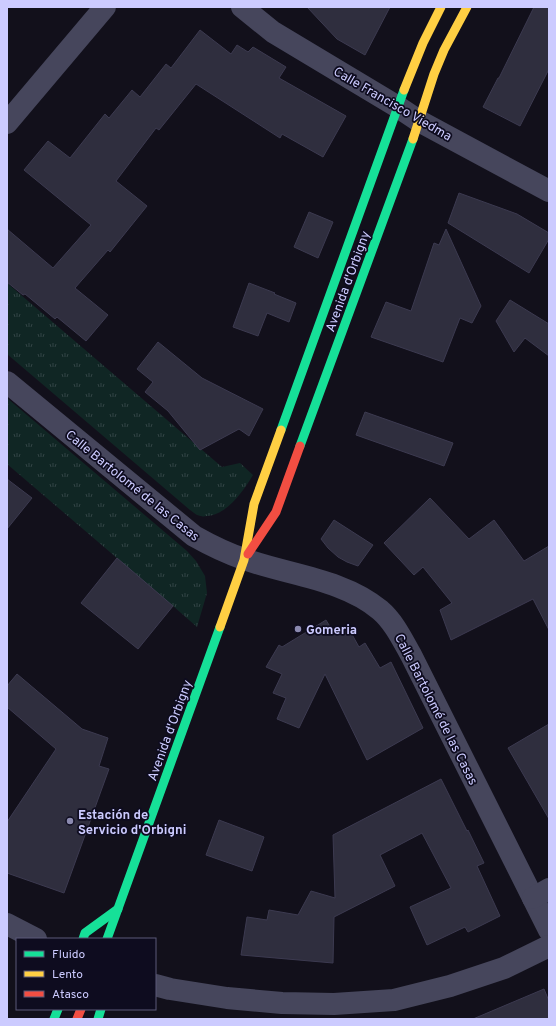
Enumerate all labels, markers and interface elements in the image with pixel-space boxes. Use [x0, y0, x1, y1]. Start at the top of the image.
street label: Calle Francisco Viedma [330, 64, 454, 145]
street label: Avenida d'Orbigny [323, 229, 375, 334]
street label: Calle Bartolomé de las Casas [61, 428, 202, 546]
place label: Gomeria [306, 623, 357, 639]
marker: Gomeria [293, 624, 303, 634]
street label: Calle Bartolomé de las Casas [390, 632, 480, 788]
street label: Avenida d'Orbigny [145, 678, 197, 783]
place label: Estación de Servicio d'Orbigni [78, 808, 186, 839]
marker: Estación de Servicio d'Orbigni [65, 816, 75, 826]
legend [16, 938, 156, 1010]
text: Fluido [52, 947, 85, 963]
text: Lento [52, 967, 83, 983]
text: Atasco [52, 987, 89, 1003]

